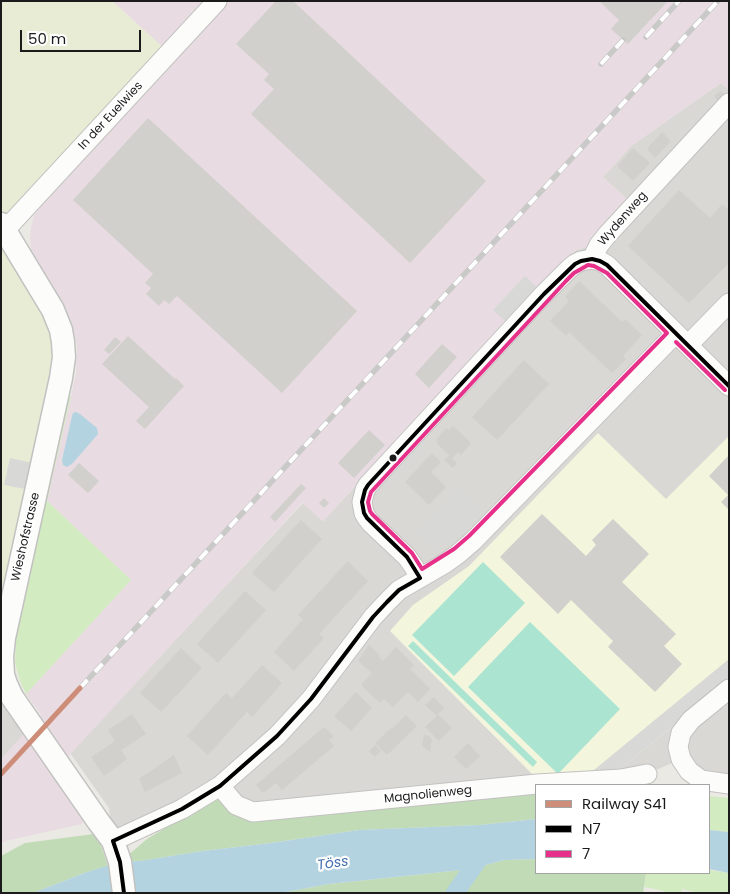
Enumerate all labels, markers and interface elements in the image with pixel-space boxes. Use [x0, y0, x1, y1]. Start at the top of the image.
scale bar [22, 20, 144, 52]
text: 50 m [28, 28, 66, 49]
street label: In der Euelwies [76, 79, 146, 153]
street label: Wydenweg [596, 189, 650, 249]
unlabelled marker [388, 453, 398, 463]
street label: Wieshofstrasse [9, 491, 43, 583]
street label: Magnolienweg [383, 783, 473, 807]
legend [535, 784, 710, 874]
text: Railway S41 [582, 793, 667, 814]
text: N7 [582, 818, 601, 839]
text: 7 [582, 843, 590, 864]
water label: Töss [316, 854, 350, 874]

